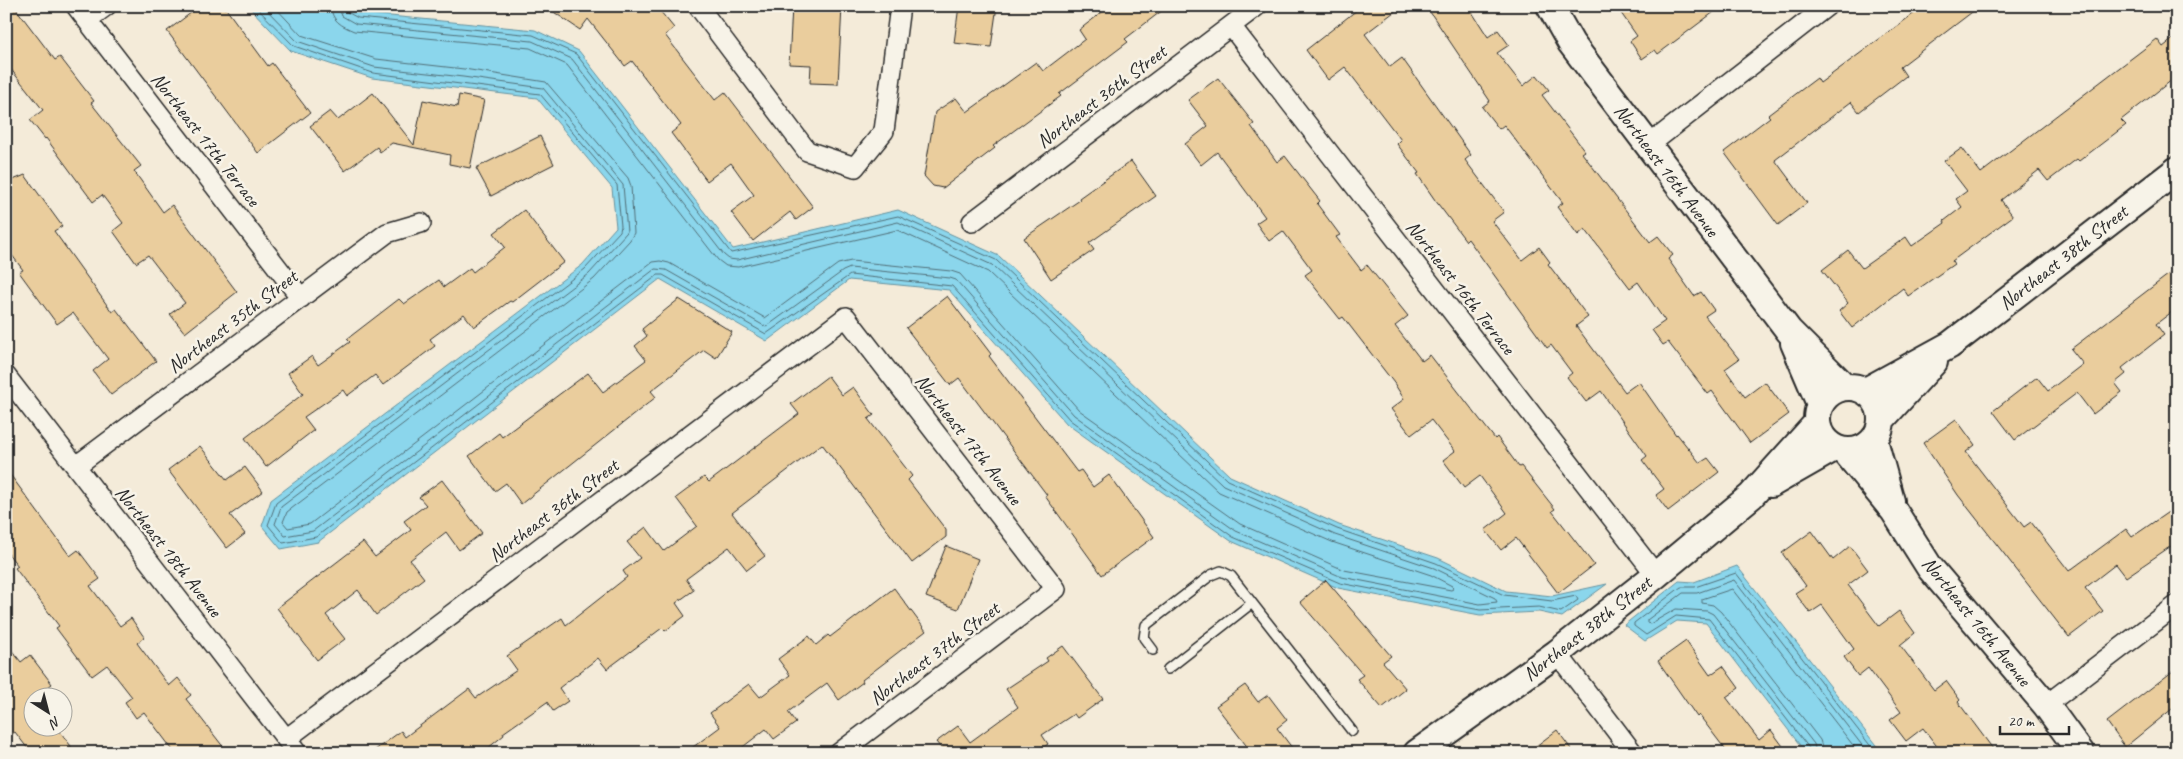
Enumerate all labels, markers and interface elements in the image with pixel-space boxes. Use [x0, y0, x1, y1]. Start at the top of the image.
street label: Northeast 36th Street [1031, 38, 1173, 154]
street label: Northeast 17th Terrace [145, 67, 267, 213]
street label: Northeast 16th Avenue [1609, 99, 1725, 243]
street label: Northeast 38th Street [1994, 198, 2135, 315]
street label: Northeast 16th Terrace [1400, 215, 1522, 361]
street label: Northeast 35th Street [162, 263, 304, 379]
street label: Northeast 17th Avenue [910, 369, 1028, 511]
street label: Northeast 36th Street [483, 452, 625, 568]
street label: Northeast 18th Avenue [110, 481, 228, 623]
street label: Northeast 16th Avenue [1917, 551, 2037, 692]
street label: Northeast 38th Street [1518, 569, 1659, 686]
street label: Northeast 37th Street [864, 595, 1006, 711]
north arrow [22, 686, 72, 736]
scale bar [2000, 704, 2069, 736]
text: 20 m [2008, 712, 2035, 731]
text: N [45, 713, 64, 733]

